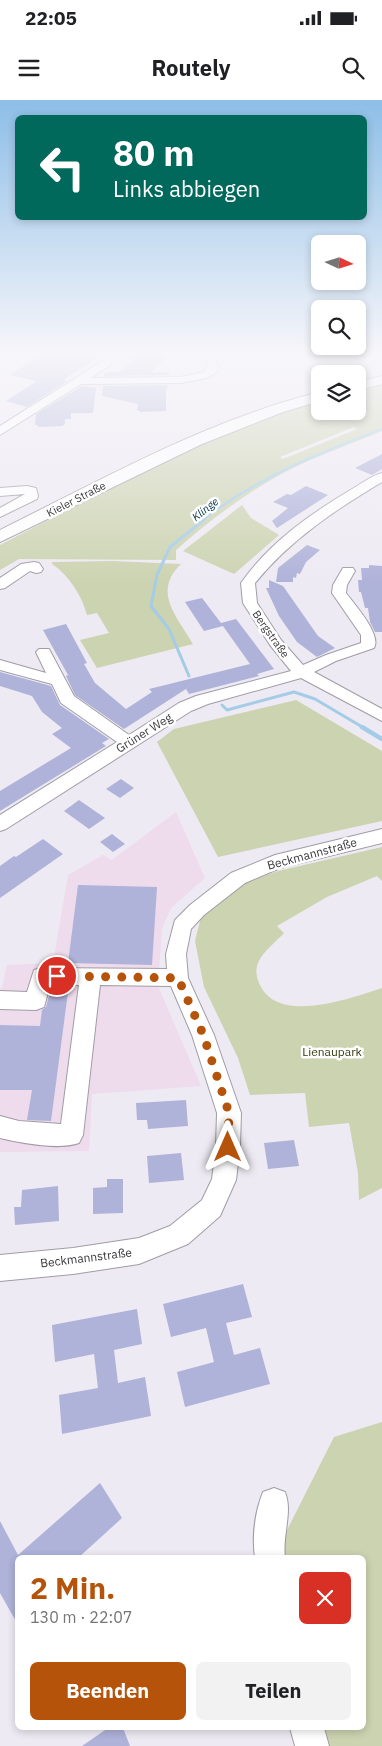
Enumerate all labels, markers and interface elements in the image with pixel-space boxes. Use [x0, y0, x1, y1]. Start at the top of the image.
text: 22:05 [25, 6, 77, 30]
text: Routely [151, 53, 231, 82]
icon: menu [15, 54, 43, 82]
icon: search [339, 54, 367, 82]
text: 80 m [113, 130, 195, 176]
icon: left [30, 135, 95, 200]
text: Links abbiegen [113, 174, 260, 203]
north arrow [311, 235, 366, 290]
map controls [311, 235, 366, 420]
button: search [311, 300, 366, 355]
button: layers [311, 365, 366, 420]
street label: Kieler Straße [44, 478, 108, 520]
water label: Klinge [189, 494, 221, 524]
street label: Bergstraße [250, 607, 292, 661]
street label: Grüner Weg [113, 709, 175, 756]
street label: Beckmannstraße [265, 834, 359, 873]
pin [36, 955, 78, 997]
icon: arrive [43, 962, 71, 990]
park label: Lienaupark [302, 1044, 363, 1059]
position arrow [201, 1120, 253, 1172]
street label: Beckmannstraße [39, 1244, 133, 1271]
text: 2 Min. [30, 1568, 115, 1607]
button: close [299, 1572, 351, 1624]
text: 130 m · 22:07 [30, 1607, 132, 1627]
button: Beenden [30, 1662, 186, 1720]
button: Teilen [196, 1662, 351, 1720]

